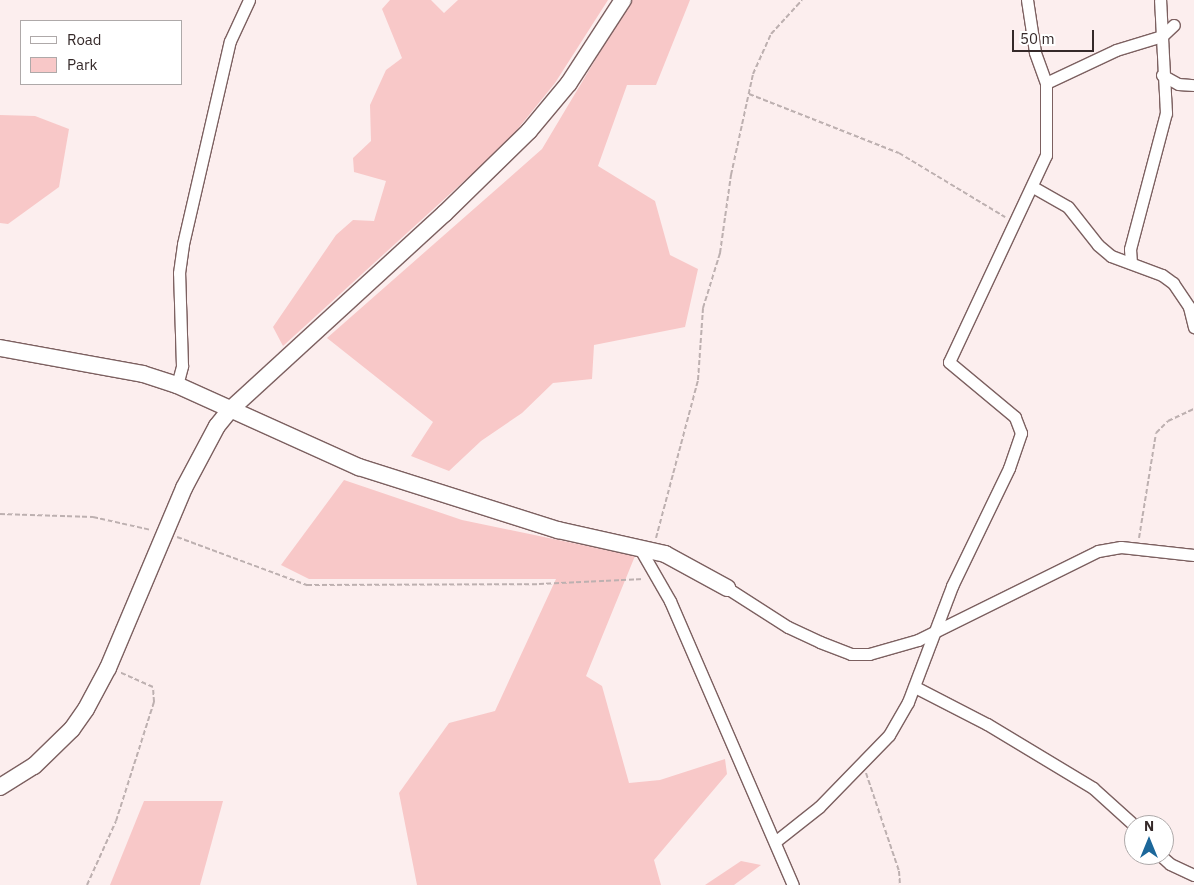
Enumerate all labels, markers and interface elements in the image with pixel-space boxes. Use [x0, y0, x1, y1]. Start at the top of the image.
legend [20, 20, 182, 85]
scale bar [1014, 20, 1096, 52]
text: 50 m [1020, 29, 1055, 48]
text: Road [67, 30, 102, 49]
text: Park [67, 55, 97, 74]
north arrow [1124, 815, 1174, 865]
text: N [1144, 817, 1154, 835]

